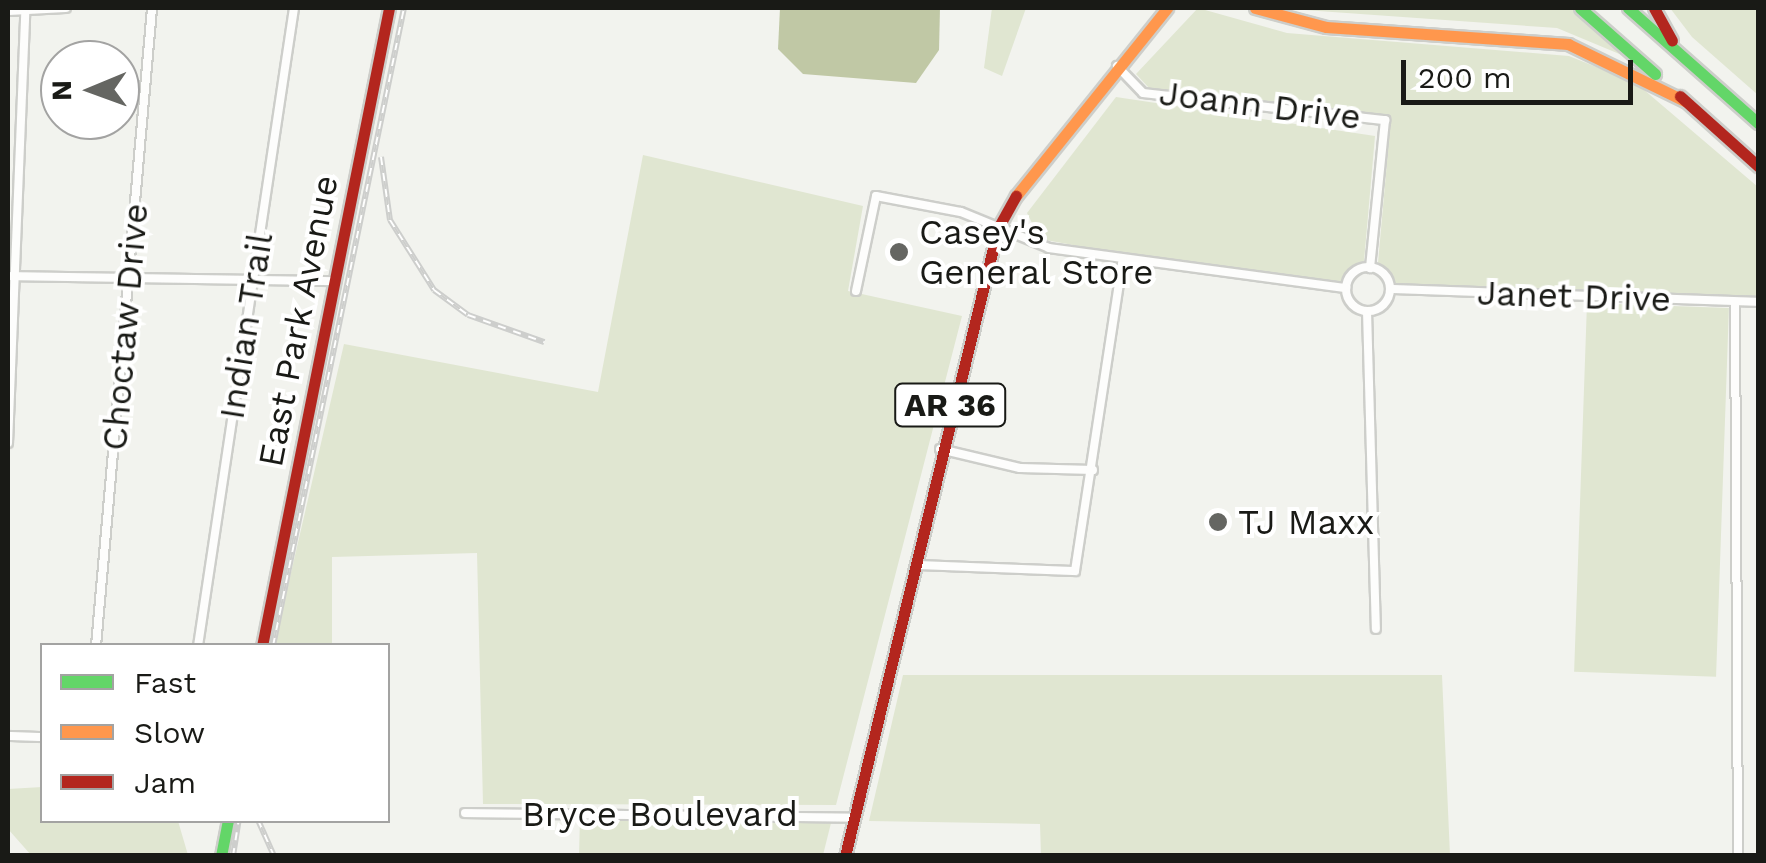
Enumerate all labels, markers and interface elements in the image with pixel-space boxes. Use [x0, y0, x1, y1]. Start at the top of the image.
north arrow [40, 40, 140, 140]
scale bar [1406, 40, 1638, 102]
text: 200 m [1418, 60, 1512, 95]
street label: Joann Drive [1157, 72, 1363, 138]
text: N [45, 80, 78, 101]
street label: East Park Avenue [249, 171, 347, 471]
street label: Choctaw Drive [93, 201, 157, 453]
place label: Casey's General Store [919, 211, 1155, 293]
street label: Indian Trail [210, 229, 282, 423]
marker: Casey's General Store [888, 241, 910, 263]
street label: Janet Drive [1476, 272, 1672, 320]
road number: AR 36 [892, 378, 1008, 432]
place label: TJ Maxx [1238, 501, 1374, 543]
marker: TJ Maxx [1207, 511, 1229, 533]
legend [40, 643, 390, 823]
text: Fast [134, 665, 196, 700]
text: Slow [134, 715, 205, 750]
text: Jam [134, 765, 196, 800]
street label: Bryce Boulevard [522, 793, 798, 835]

